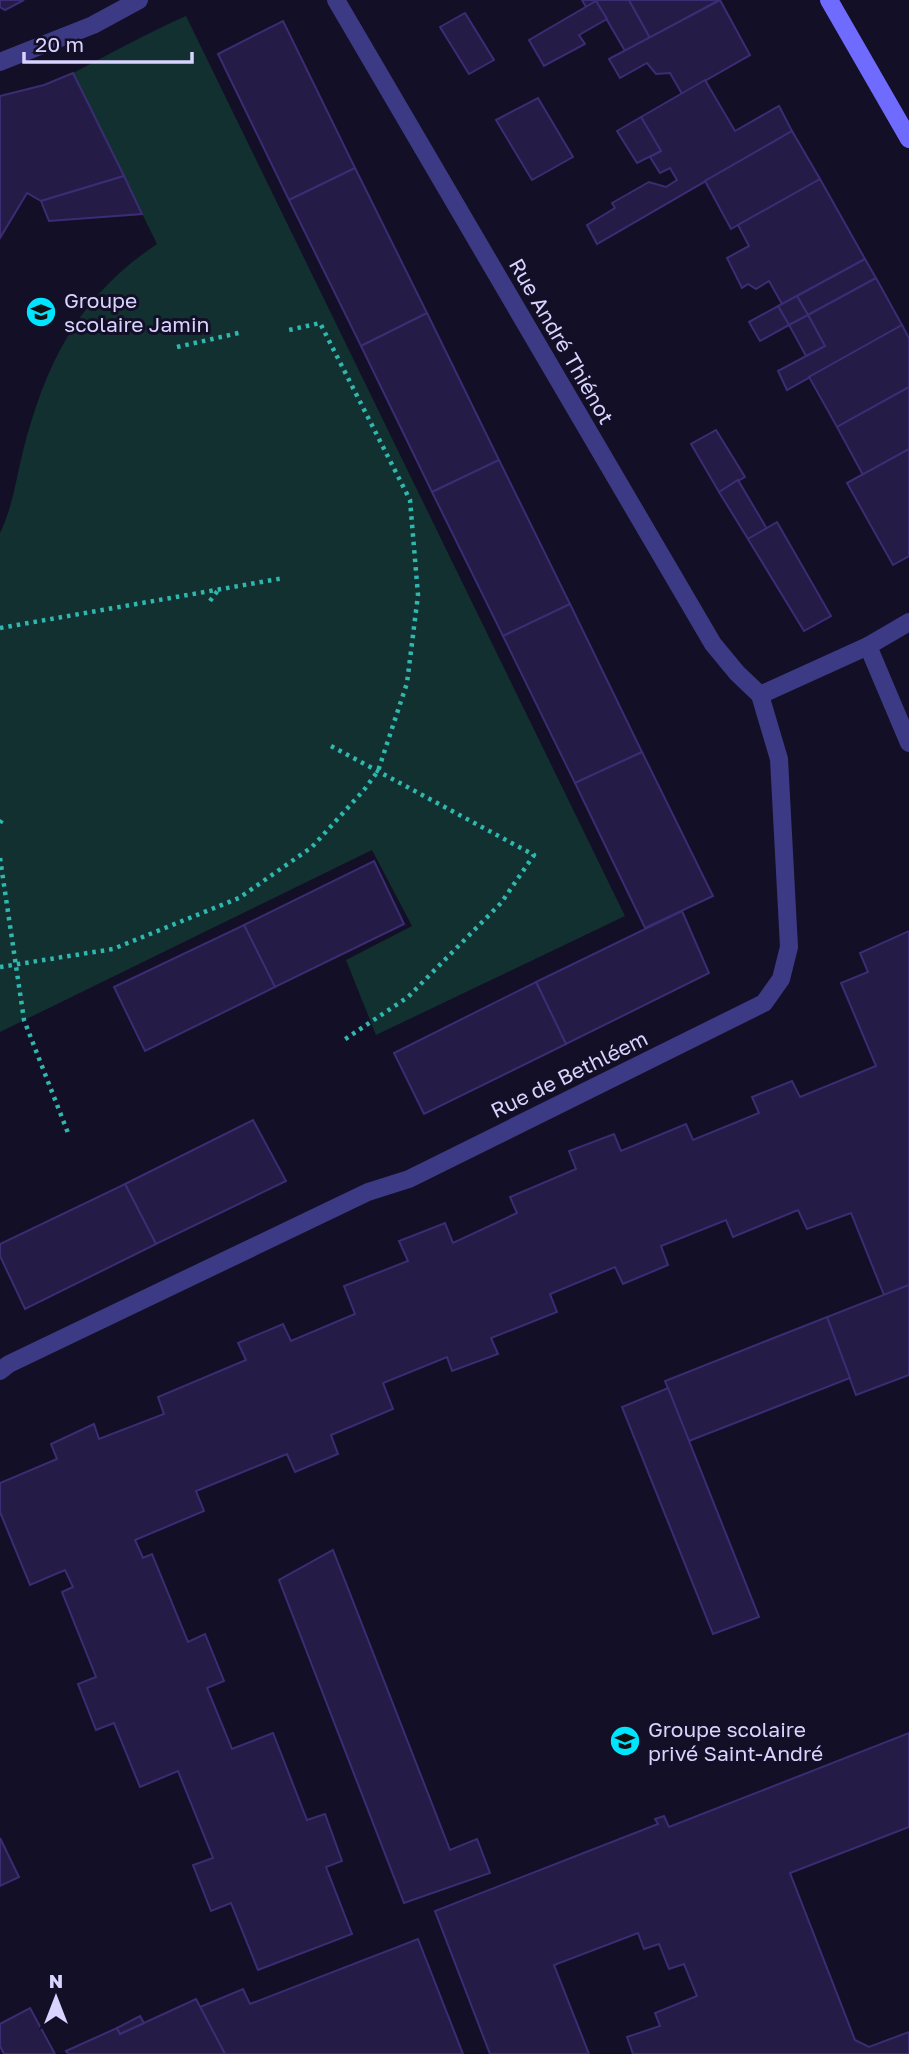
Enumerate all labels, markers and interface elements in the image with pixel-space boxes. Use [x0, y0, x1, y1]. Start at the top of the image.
scale bar [24, 21, 192, 65]
text: 20 m [35, 31, 84, 57]
street label: Rue André Thiénot [504, 254, 620, 428]
place label: Groupe scolaire Jamin [64, 287, 209, 337]
school or university icon: Groupe scolaire Jamin [24, 295, 58, 329]
street label: Rue de Bethléem [486, 1025, 652, 1123]
place label: Groupe scolaire privé Saint-André [648, 1716, 823, 1766]
school or university icon: Groupe scolaire privé Saint-André [608, 1724, 642, 1758]
north arrow [21, 1963, 91, 2033]
text: N [49, 1969, 63, 1992]

